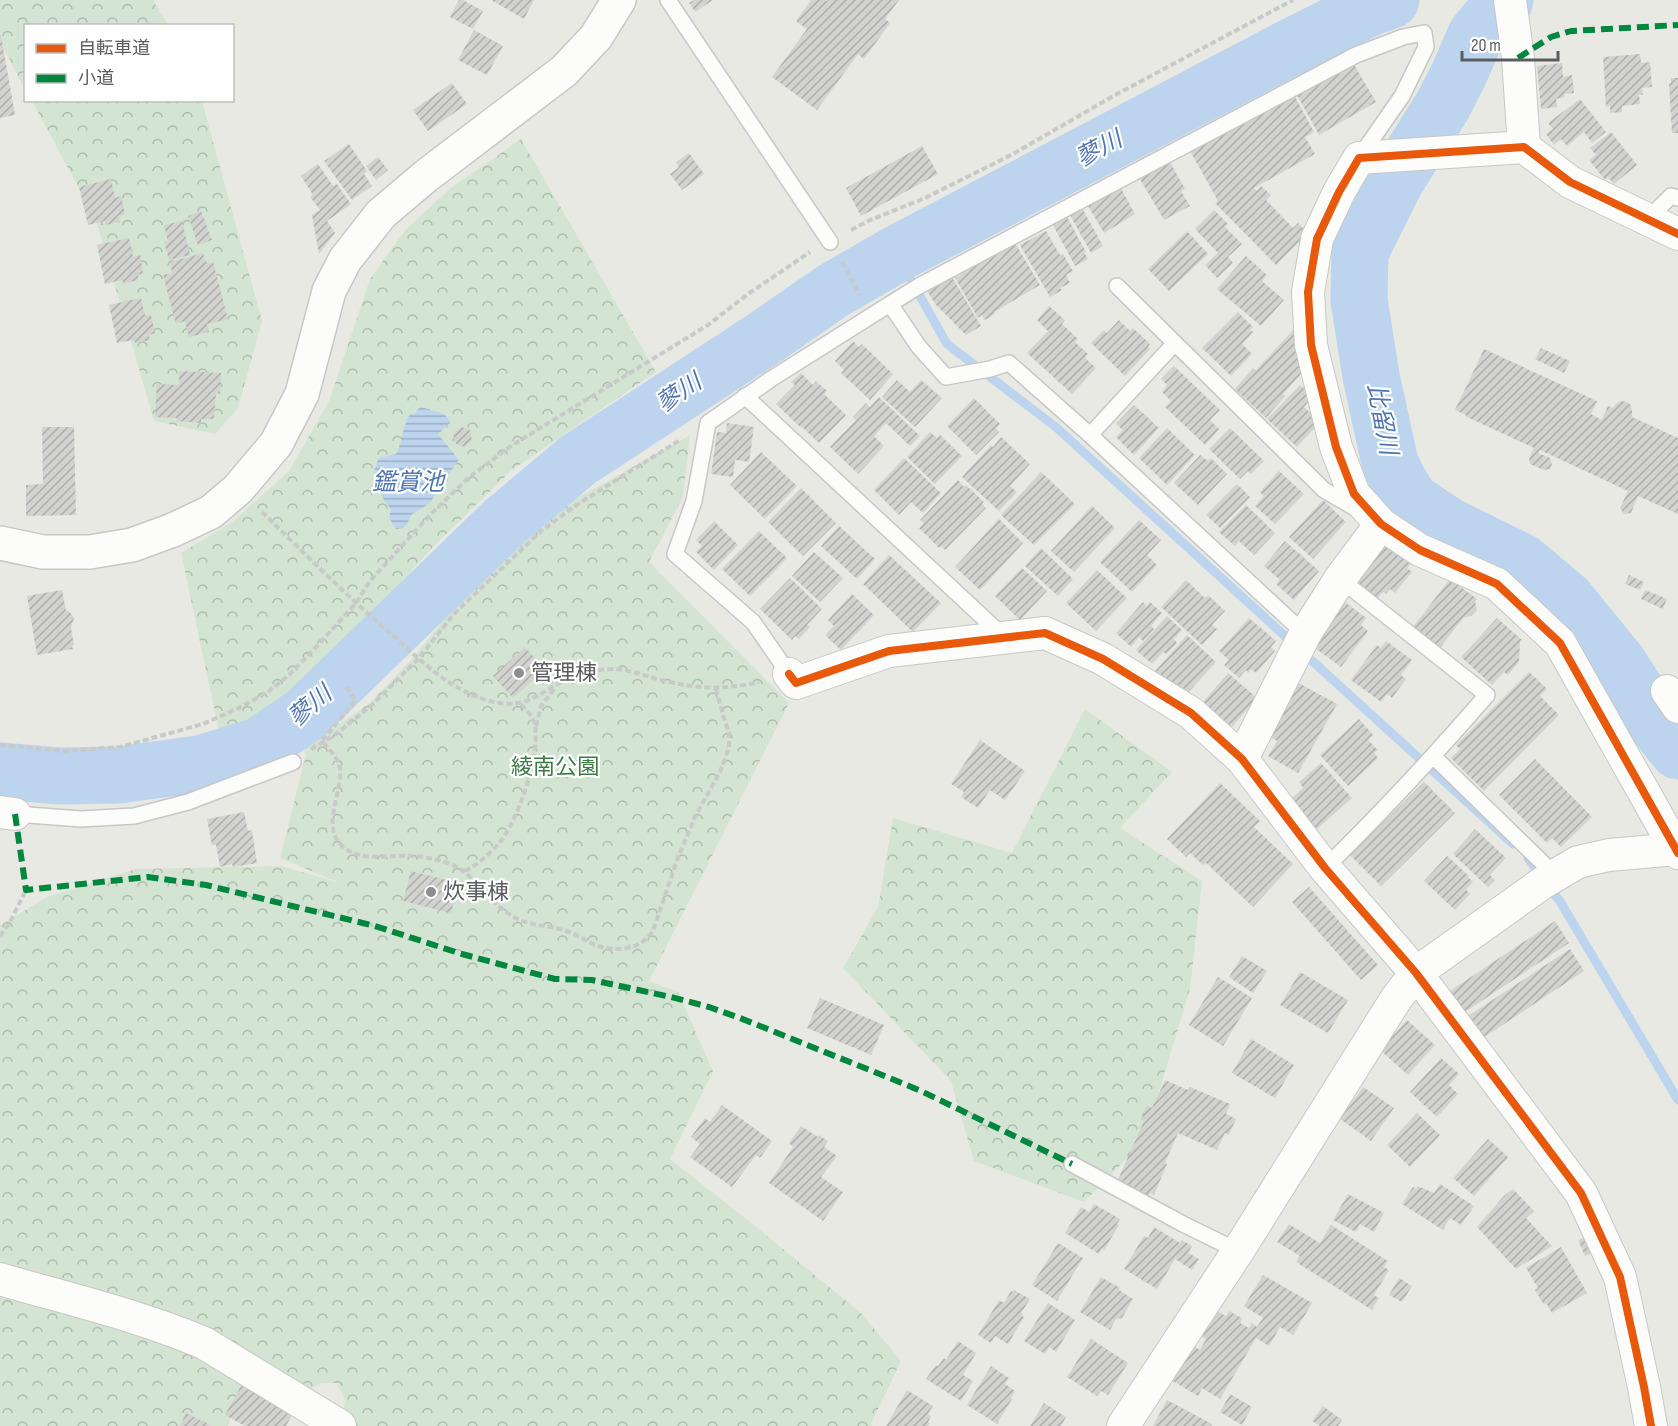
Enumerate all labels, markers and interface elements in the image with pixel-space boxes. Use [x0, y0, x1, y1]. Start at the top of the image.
legend [24, 24, 234, 102]
scale bar [1462, 24, 1558, 62]
text: 20 m [1471, 35, 1501, 56]
text: 自転車道 [78, 38, 150, 59]
text: 小道 [78, 68, 114, 89]
water label: 蓼川 [1071, 124, 1130, 173]
water label: 蓼川 [651, 366, 709, 418]
water label: 比留川 [1361, 381, 1404, 460]
water label: 鑑賞池 [372, 468, 446, 497]
place label: 管理棟 [531, 660, 597, 687]
marker: 管理棟 [512, 666, 526, 680]
water label: 蓼川 [282, 678, 340, 733]
park label: 綾南公園 [511, 754, 599, 781]
place label: 炊事棟 [443, 879, 509, 906]
marker: 炊事棟 [424, 885, 438, 899]

